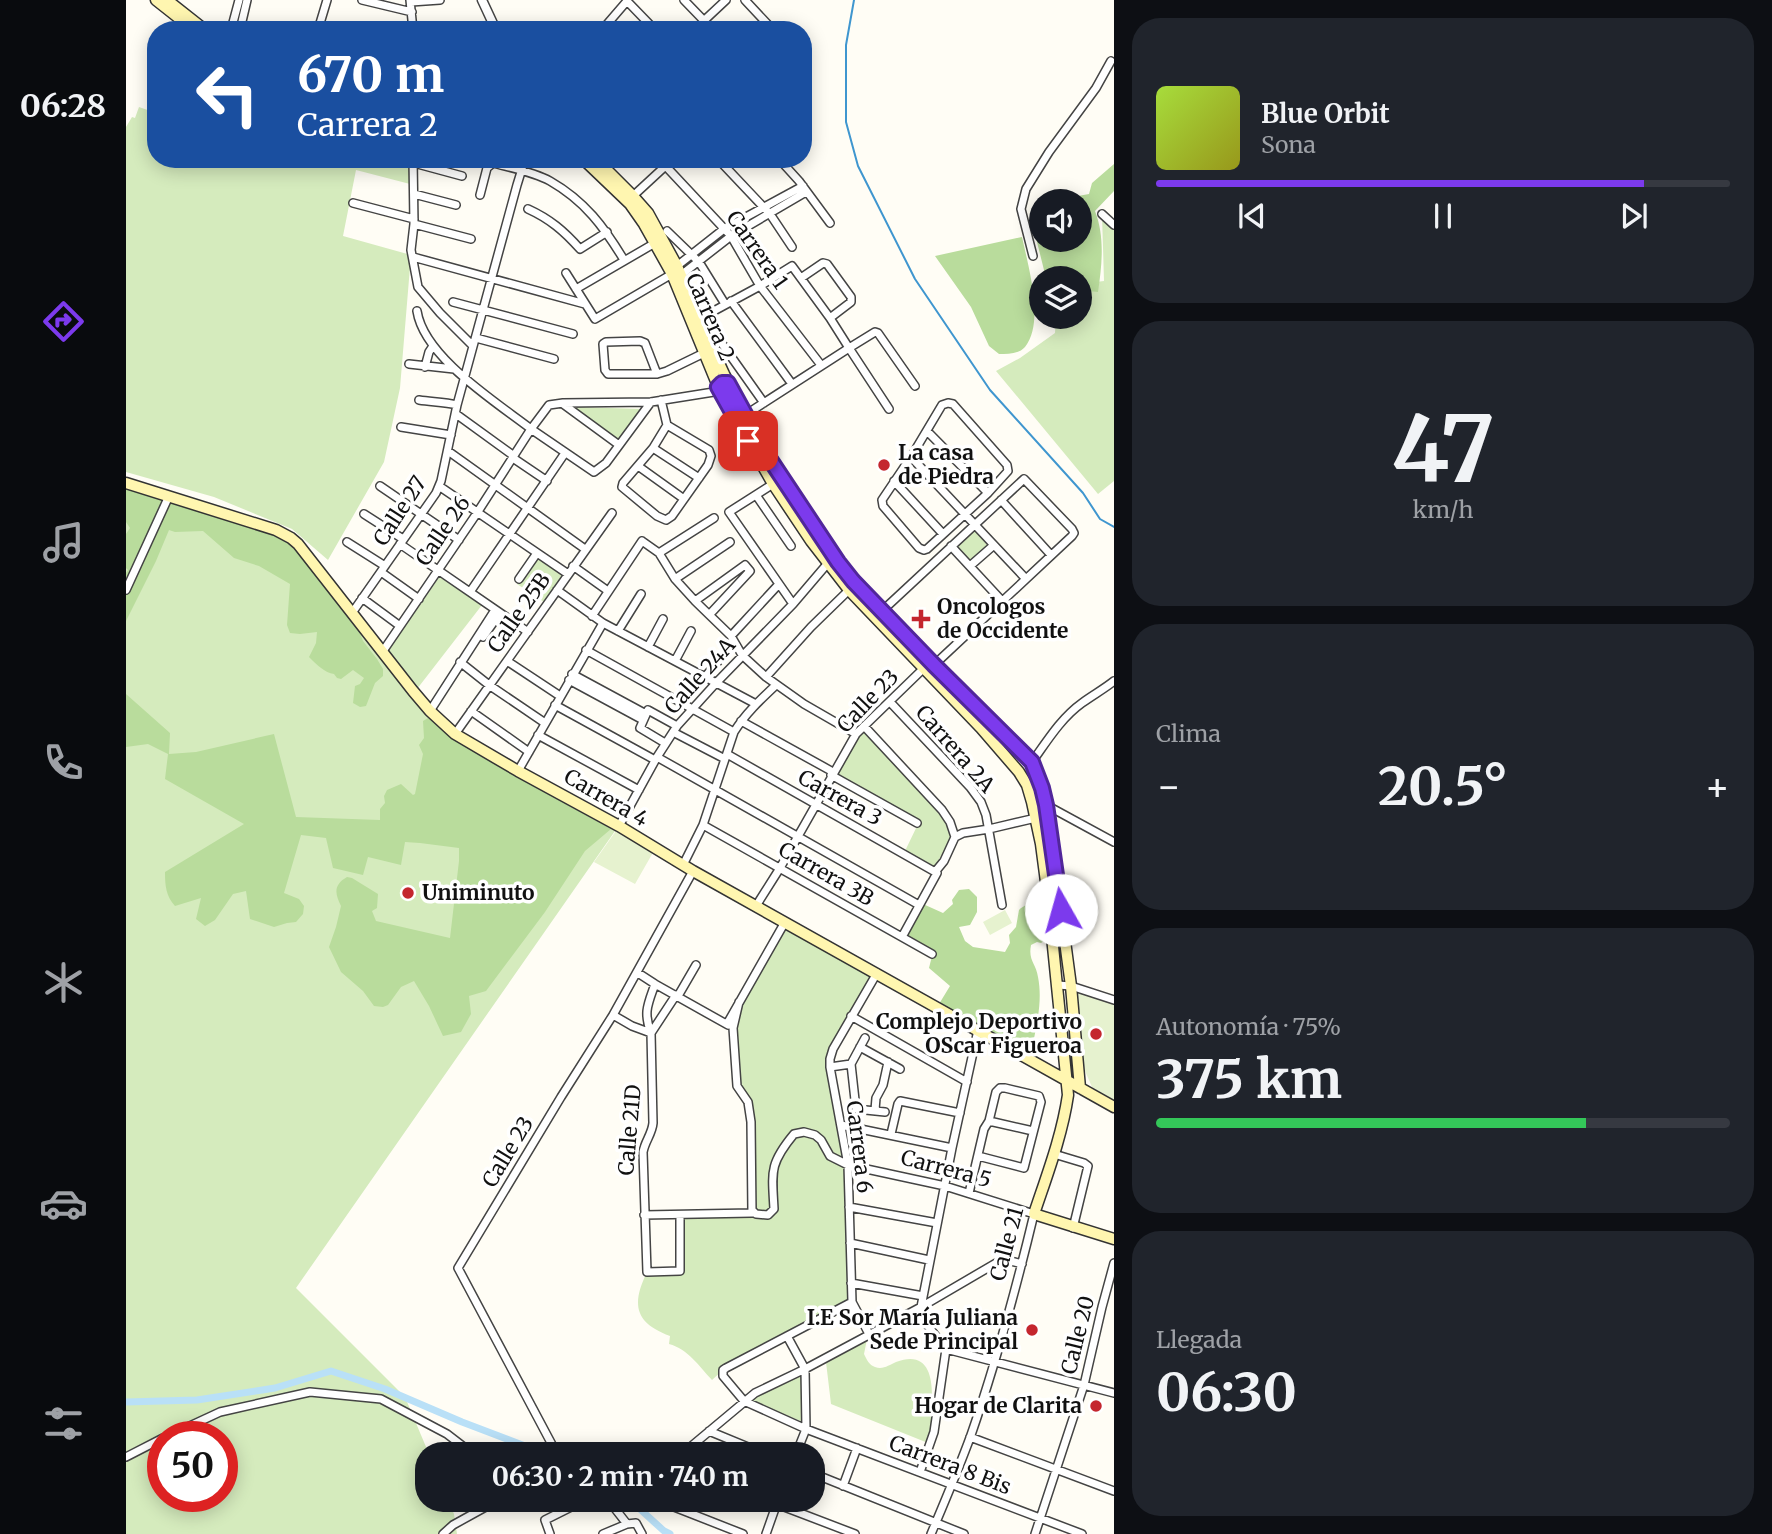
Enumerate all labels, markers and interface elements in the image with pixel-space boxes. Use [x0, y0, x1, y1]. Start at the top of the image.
text: 670 m [297, 44, 444, 105]
icon: left [182, 49, 273, 140]
text: 06:28 [20, 86, 106, 126]
text: Blue Orbit [1261, 97, 1390, 130]
text: Carrera 2 [297, 105, 438, 145]
text: Sona [1261, 130, 1316, 159]
map controls [1029, 189, 1092, 329]
button: sound [1029, 189, 1092, 252]
icon: previous [1233, 197, 1271, 235]
icon: pause [1424, 197, 1462, 235]
icon: next [1615, 197, 1653, 235]
street label: Carrera 1 [721, 205, 794, 294]
button: layers [1029, 266, 1092, 329]
street label: Carrera 2 [680, 269, 741, 365]
icon: directions [39, 297, 88, 346]
text: 47 [1391, 392, 1495, 507]
pin [718, 411, 778, 471]
icon: arrive [729, 422, 767, 460]
place label: La casa de Piedra [898, 439, 994, 490]
marker: La casa de Piedra [876, 457, 892, 473]
street label: Calle 27 [367, 471, 432, 551]
street label: Calle 26 [409, 490, 476, 571]
text: km/h [1413, 495, 1473, 524]
icon: music [39, 518, 88, 567]
street label: Calle 25B [481, 567, 556, 658]
place label: Oncologos de Occidente [937, 593, 1068, 644]
marker: Oncologos de Occidente [911, 609, 931, 629]
street label: Calle 24A [658, 632, 741, 719]
street label: Calle 23 [831, 663, 904, 738]
street label: Carrera 2A [910, 699, 1001, 798]
text: Clima [1156, 719, 1221, 748]
icon: phone [39, 738, 88, 787]
text: 20.5° [1378, 754, 1508, 819]
street label: Carrera 4 [559, 763, 653, 833]
street label: Carrera 3 [793, 763, 887, 832]
text: − [1156, 763, 1181, 810]
text: + [1705, 763, 1730, 810]
street label: Carrera 3B [774, 836, 879, 912]
position arrow [1024, 873, 1098, 947]
place label: Uniminuto [422, 879, 534, 906]
marker: Uniminuto [400, 885, 416, 901]
icon: climate [39, 958, 88, 1007]
place label: Complejo Deportivo OScar Figueroa [876, 1008, 1082, 1059]
text: Autonomía · 75% [1156, 1012, 1341, 1041]
marker: Complejo Deportivo OScar Figueroa [1088, 1026, 1104, 1042]
text: 375 km [1156, 1047, 1342, 1112]
street label: Calle 21D [612, 1083, 647, 1176]
street label: Carrera 6 [840, 1099, 879, 1195]
street label: Calle 23 [476, 1111, 539, 1192]
street label: Carrera 5 [898, 1144, 994, 1193]
icon: car [39, 1179, 88, 1228]
street label: Calle 21 [984, 1204, 1029, 1284]
street label: Calle 20 [1055, 1293, 1100, 1377]
place label: I.E Sor María Juliana Sede Principal [807, 1304, 1018, 1355]
marker: I.E Sor María Juliana Sede Principal [1024, 1322, 1040, 1338]
text: Llegada [1156, 1325, 1242, 1354]
text: 06:30 [1156, 1360, 1297, 1425]
place label: Hogar de Clarita [914, 1392, 1082, 1419]
marker: Hogar de Clarita [1088, 1398, 1104, 1414]
icon: filters [39, 1399, 88, 1448]
speed limit sign: 50 [147, 1421, 238, 1512]
street label: Carrera 8 Bis [885, 1429, 1015, 1500]
text: 06:30 · 2 min · 740 m [492, 1460, 748, 1493]

